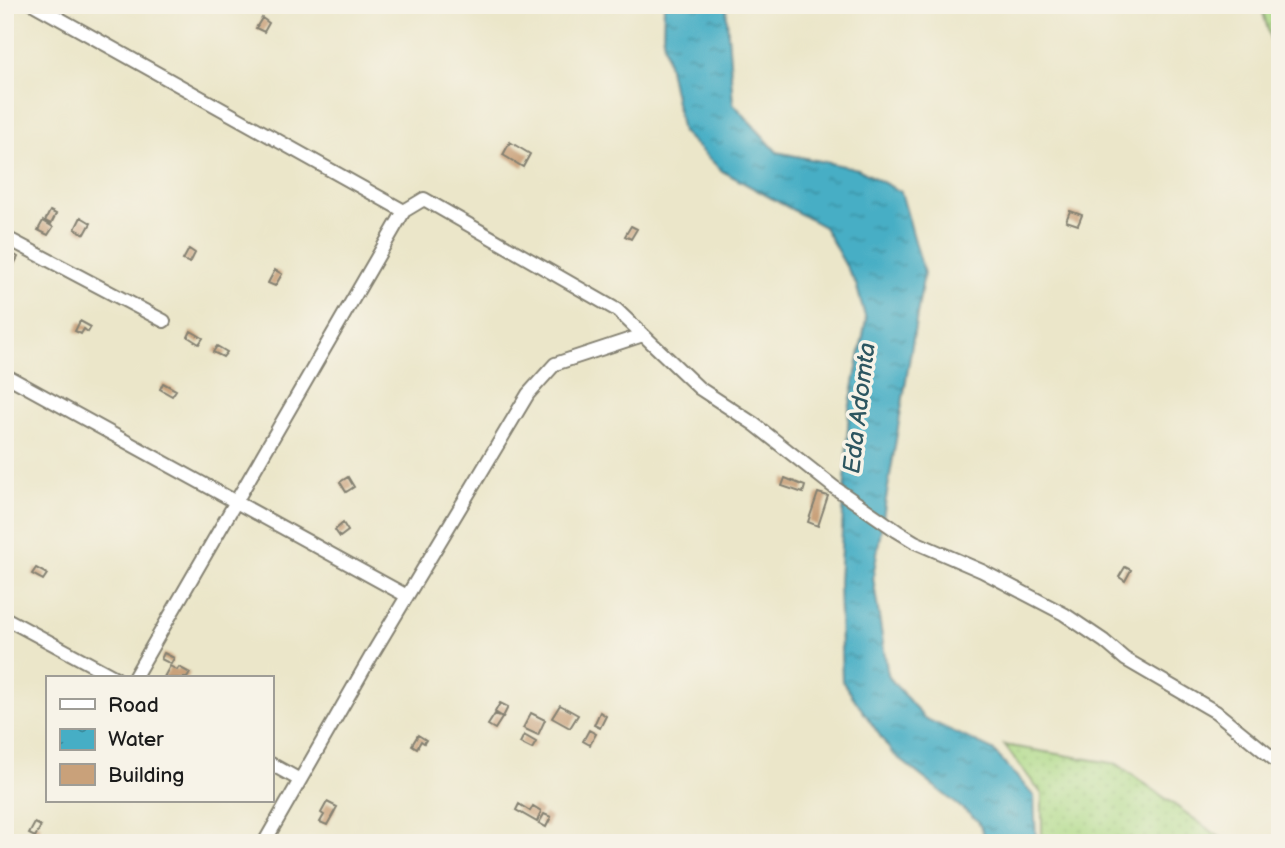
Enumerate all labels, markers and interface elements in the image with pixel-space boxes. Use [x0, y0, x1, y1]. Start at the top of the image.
water label: Eda Adomta [837, 341, 882, 475]
legend [46, 676, 273, 802]
text: Road [108, 693, 159, 718]
text: Water [108, 727, 164, 752]
text: Building [108, 763, 184, 788]

